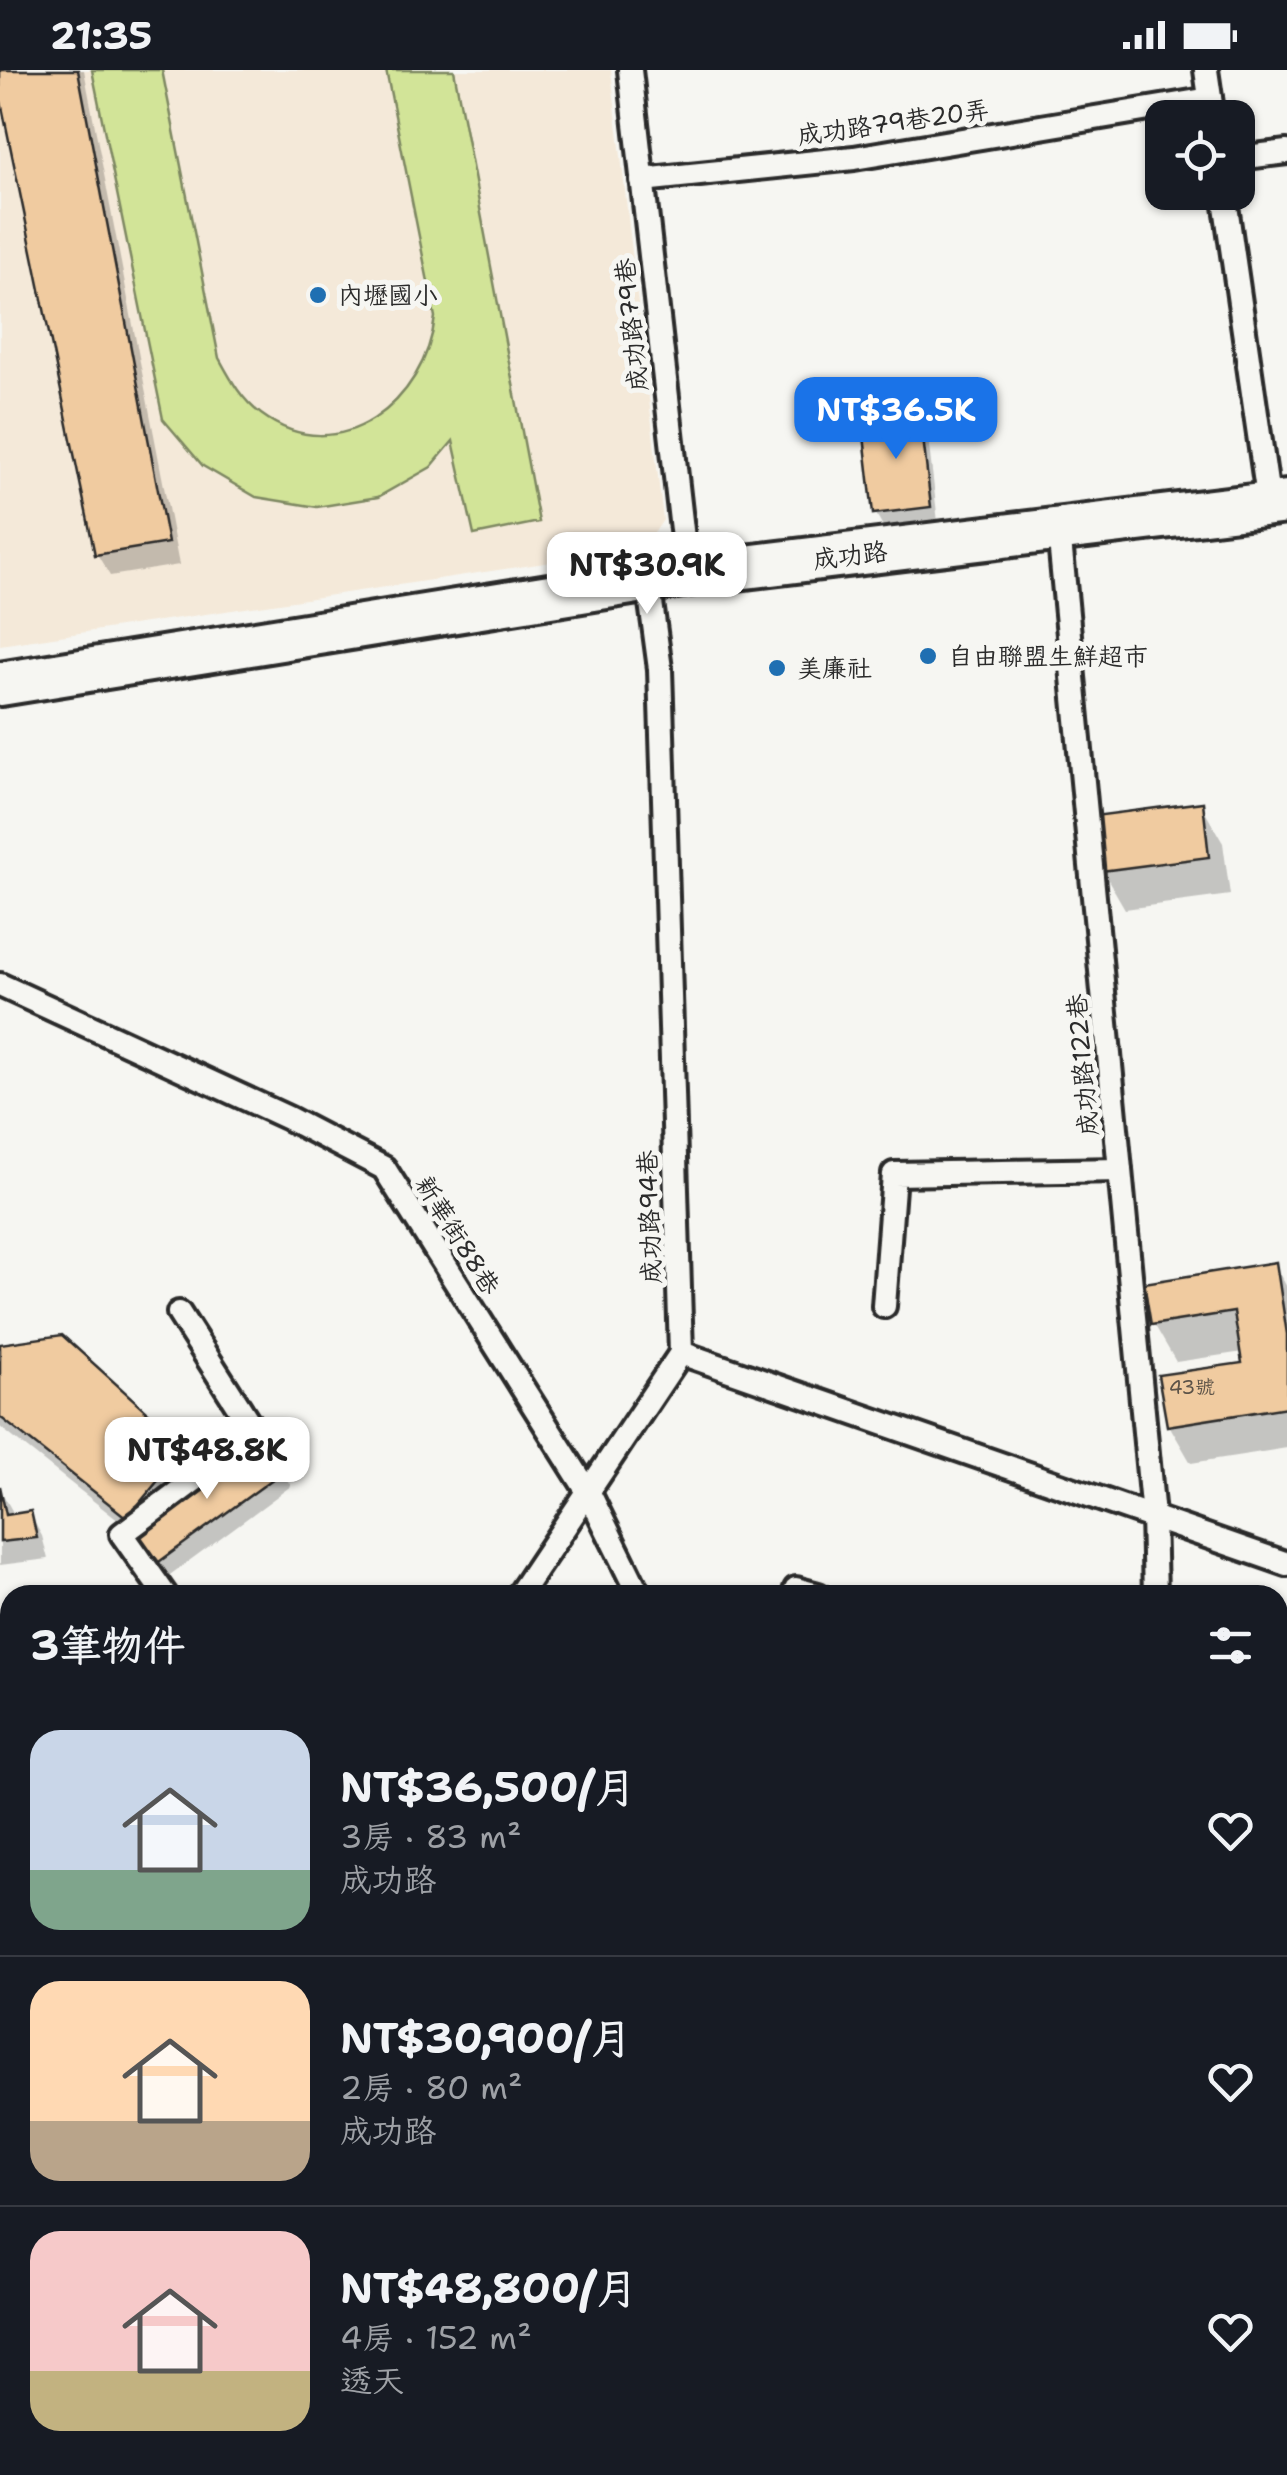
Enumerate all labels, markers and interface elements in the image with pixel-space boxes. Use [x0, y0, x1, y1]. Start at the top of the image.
text: 21:35 [50, 10, 152, 61]
street label: 成功路79巷20弄 [795, 92, 991, 152]
map controls [1145, 100, 1255, 210]
button: locate [1145, 100, 1255, 210]
street label: 成功路79巷 [607, 257, 655, 393]
place label: 內壢國小 [338, 278, 438, 312]
marker: 內壢國小 [307, 284, 329, 306]
pin: NT$36.5K [793, 377, 999, 462]
text: NT$36.5K [816, 388, 976, 431]
pin: NT$30.9K [544, 532, 750, 617]
street label: 成功路 [811, 534, 889, 576]
text: NT$30.9K [569, 543, 725, 586]
place label: 自由聯盟生鮮超市 [948, 639, 1148, 673]
marker: 自由聯盟生鮮超市 [917, 645, 939, 667]
place label: 美廉社 [797, 651, 872, 685]
marker: 美廉社 [766, 657, 788, 679]
street label: 成功路122巷 [1059, 992, 1105, 1138]
street label: 成功路94巷 [630, 1149, 668, 1285]
street label: 新華街88巷 [408, 1169, 508, 1301]
house number: 43號 [1169, 1374, 1215, 1400]
pin: NT$48.8K [104, 1417, 310, 1502]
text: NT$48.8K [127, 1428, 287, 1471]
text: 3筆物件 [30, 1617, 185, 1673]
icon: filters [1203, 1618, 1258, 1673]
text: NT$36,500/月 [340, 1759, 636, 1815]
icon: home [110, 1770, 230, 1890]
icon: heart [1203, 1803, 1258, 1858]
text: 3房 · 83 m² [340, 1815, 521, 1858]
text: 成功路 [340, 1858, 436, 1901]
text: NT$30,900/月 [340, 2010, 632, 2066]
icon: home [110, 2021, 230, 2141]
icon: heart [1203, 2054, 1258, 2109]
text: 2房 · 80 m² [340, 2066, 523, 2109]
text: 成功路 [340, 2109, 436, 2152]
text: NT$48,800/月 [340, 2260, 638, 2316]
icon: home [110, 2271, 230, 2391]
icon: heart [1203, 2304, 1258, 2359]
text: 4房 · 152 m² [340, 2316, 532, 2359]
text: 透天 [340, 2359, 404, 2402]

